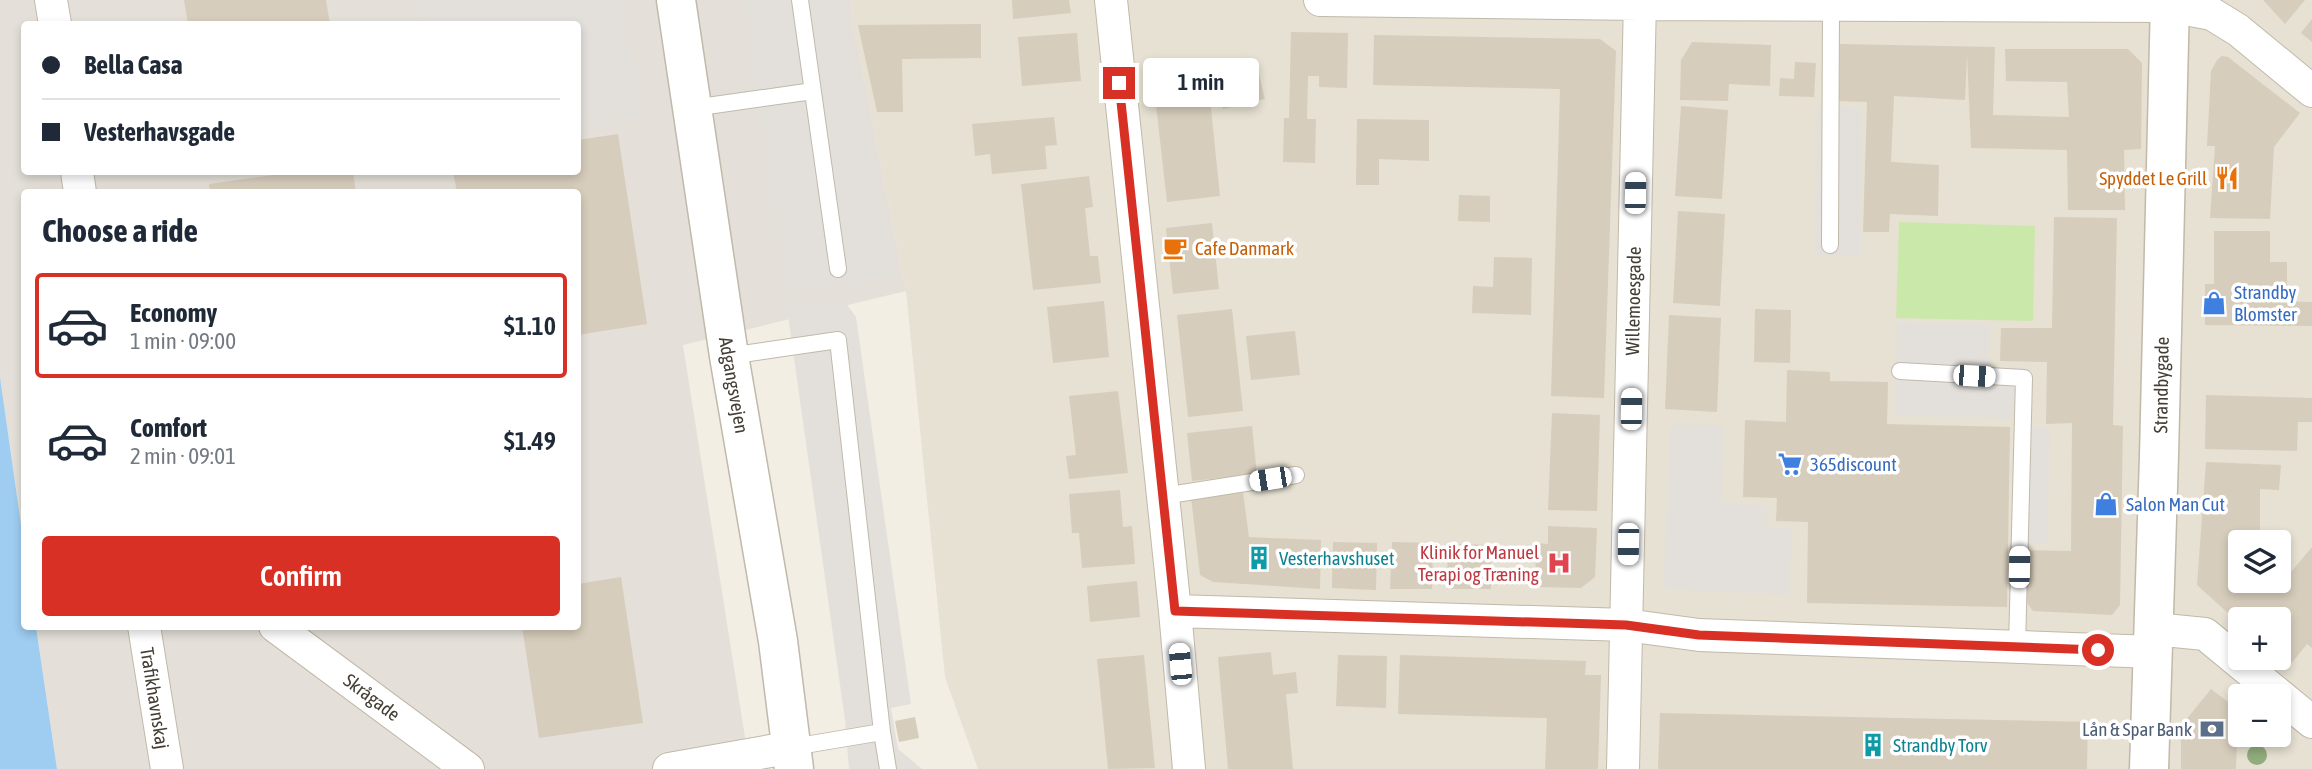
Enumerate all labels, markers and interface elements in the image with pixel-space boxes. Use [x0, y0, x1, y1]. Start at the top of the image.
text: Bella Casa [84, 50, 183, 80]
callout: 1 min [1144, 58, 1259, 108]
route end [1103, 67, 1135, 99]
text: 1 min [1178, 69, 1224, 95]
text: Vesterhavsgade [84, 117, 235, 147]
restaurant icon: Spyddet Le Grill [2213, 164, 2241, 192]
place label: Spyddet Le Grill [2099, 167, 2207, 189]
car [1625, 172, 1646, 214]
text: Choose a ride [42, 212, 198, 249]
cafe icon: Cafe Danmark [1161, 234, 1189, 262]
place label: Cafe Danmark [1195, 237, 1295, 259]
street label: Willemoesgade [1621, 246, 1645, 356]
place label: Strandby Blomster [2234, 281, 2297, 325]
shop icon: Strandby Blomster [2200, 289, 2228, 317]
icon: car [46, 294, 109, 357]
text: Economy [130, 298, 217, 328]
text: $1.10 [504, 311, 556, 341]
text: 1 min · 09:00 [130, 328, 236, 354]
street label: Adgangsvejen [715, 335, 753, 435]
street label: Strandbygade [2149, 336, 2173, 434]
car [1953, 364, 1996, 388]
car [1621, 388, 1642, 430]
icon: car [46, 409, 109, 472]
text: Comfort [130, 413, 207, 443]
text: $1.49 [504, 426, 556, 456]
text: 2 min · 09:01 [130, 443, 236, 469]
supermarket icon: 365discount [1776, 450, 1804, 478]
place label: 365discount [1810, 453, 1897, 475]
car [1248, 465, 1293, 493]
shop icon: Salon Man Cut [2092, 490, 2120, 518]
place label: Salon Man Cut [2126, 493, 2225, 515]
car [1618, 523, 1639, 565]
map controls [2228, 530, 2291, 747]
button: layers [2228, 530, 2291, 593]
button: Confirm [42, 536, 560, 616]
place label: Klinik for Manuel Terapi og Træning [1418, 541, 1540, 585]
building icon: Vesterhavshuset [1245, 544, 1273, 572]
car [2009, 546, 2030, 588]
place label: Vesterhavshuset [1279, 547, 1394, 569]
hospital icon: Klinik for Manuel Terapi og Træning [1545, 549, 1573, 577]
button: + [2228, 607, 2291, 670]
route start [2082, 634, 2114, 666]
car [1168, 642, 1193, 686]
street label: Trafikhavnskaj [136, 646, 174, 750]
street label: Skrågade [340, 669, 404, 725]
button: − [2228, 684, 2291, 747]
bank icon: Lån & Spar Bank [2198, 715, 2226, 743]
place label: Lån & Spar Bank [2082, 718, 2193, 740]
building icon: Strandby Torv [1859, 731, 1887, 759]
place label: Strandby Torv [1893, 734, 1988, 756]

